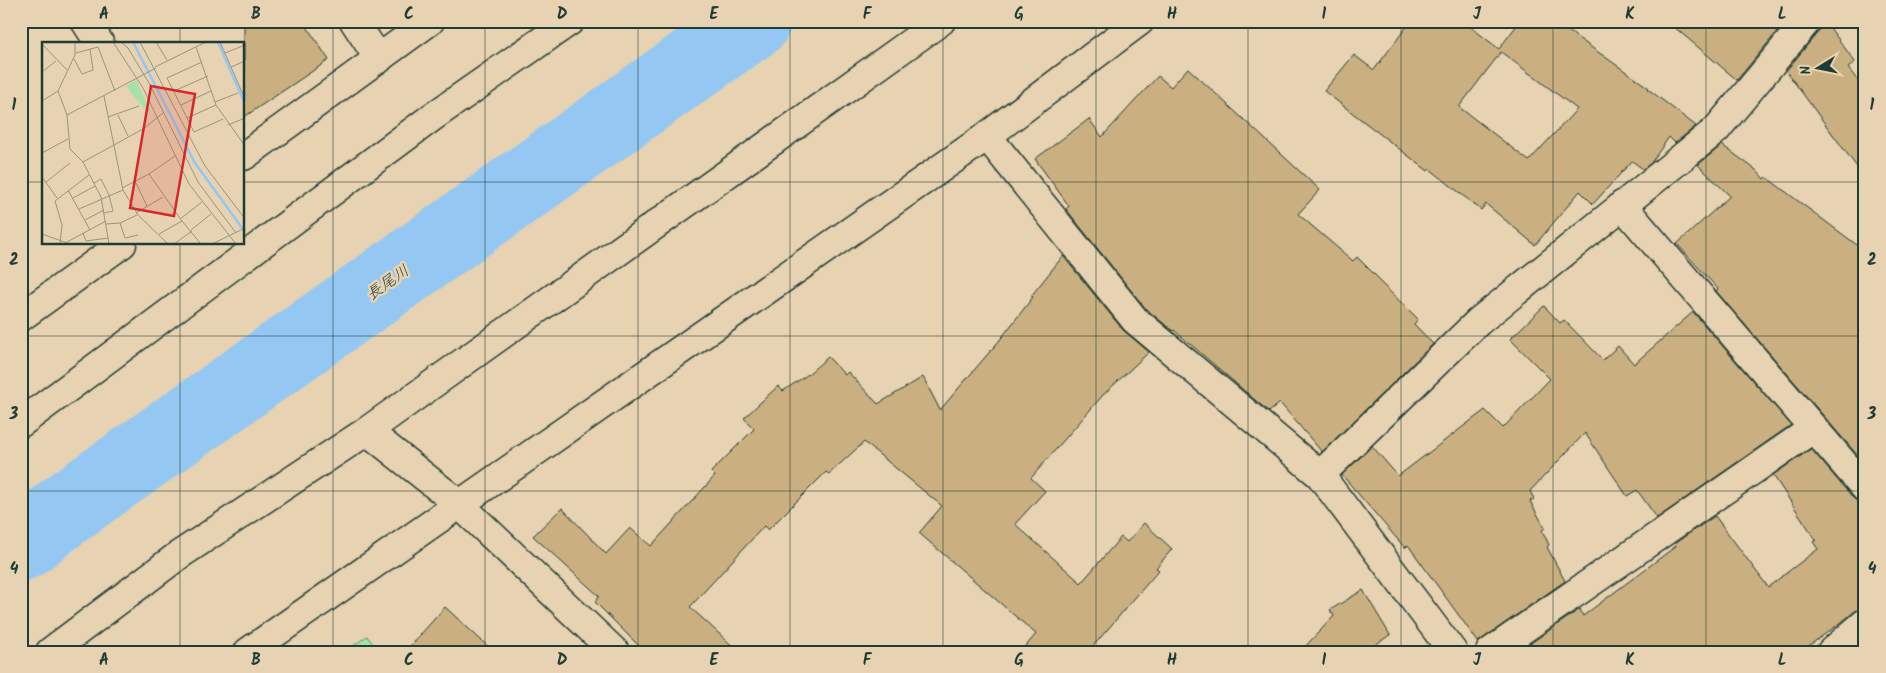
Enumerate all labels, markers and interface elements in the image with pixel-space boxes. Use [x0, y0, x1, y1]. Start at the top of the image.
text: A [99, 2, 109, 27]
text: B [251, 2, 261, 27]
text: C [404, 2, 414, 27]
text: D [557, 2, 568, 27]
text: E [710, 2, 720, 27]
text: F [863, 2, 873, 27]
text: G [1014, 2, 1024, 27]
text: H [1167, 2, 1177, 27]
text: I [1322, 2, 1327, 27]
text: J [1473, 2, 1482, 27]
text: K [1625, 2, 1635, 27]
text: L [1778, 2, 1786, 27]
inset map [42, 42, 245, 245]
north arrow [1794, 42, 1844, 92]
text: N [1795, 64, 1818, 76]
text: 1 [12, 93, 17, 118]
text: 1 [1870, 93, 1875, 118]
text: 2 [9, 248, 19, 273]
text: 2 [1867, 248, 1877, 273]
water label: 長尾川 [361, 259, 415, 307]
text: 3 [9, 402, 19, 427]
text: 3 [1867, 402, 1877, 427]
text: 4 [10, 557, 19, 582]
text: 4 [1868, 557, 1877, 582]
text: A [99, 648, 109, 673]
text: B [251, 648, 261, 673]
text: C [404, 648, 414, 673]
text: D [557, 648, 568, 673]
text: E [710, 648, 720, 673]
text: F [863, 648, 873, 673]
text: G [1014, 648, 1024, 673]
text: H [1167, 648, 1177, 673]
text: I [1322, 648, 1327, 673]
text: J [1473, 648, 1482, 673]
text: K [1625, 648, 1635, 673]
text: L [1778, 648, 1786, 673]

